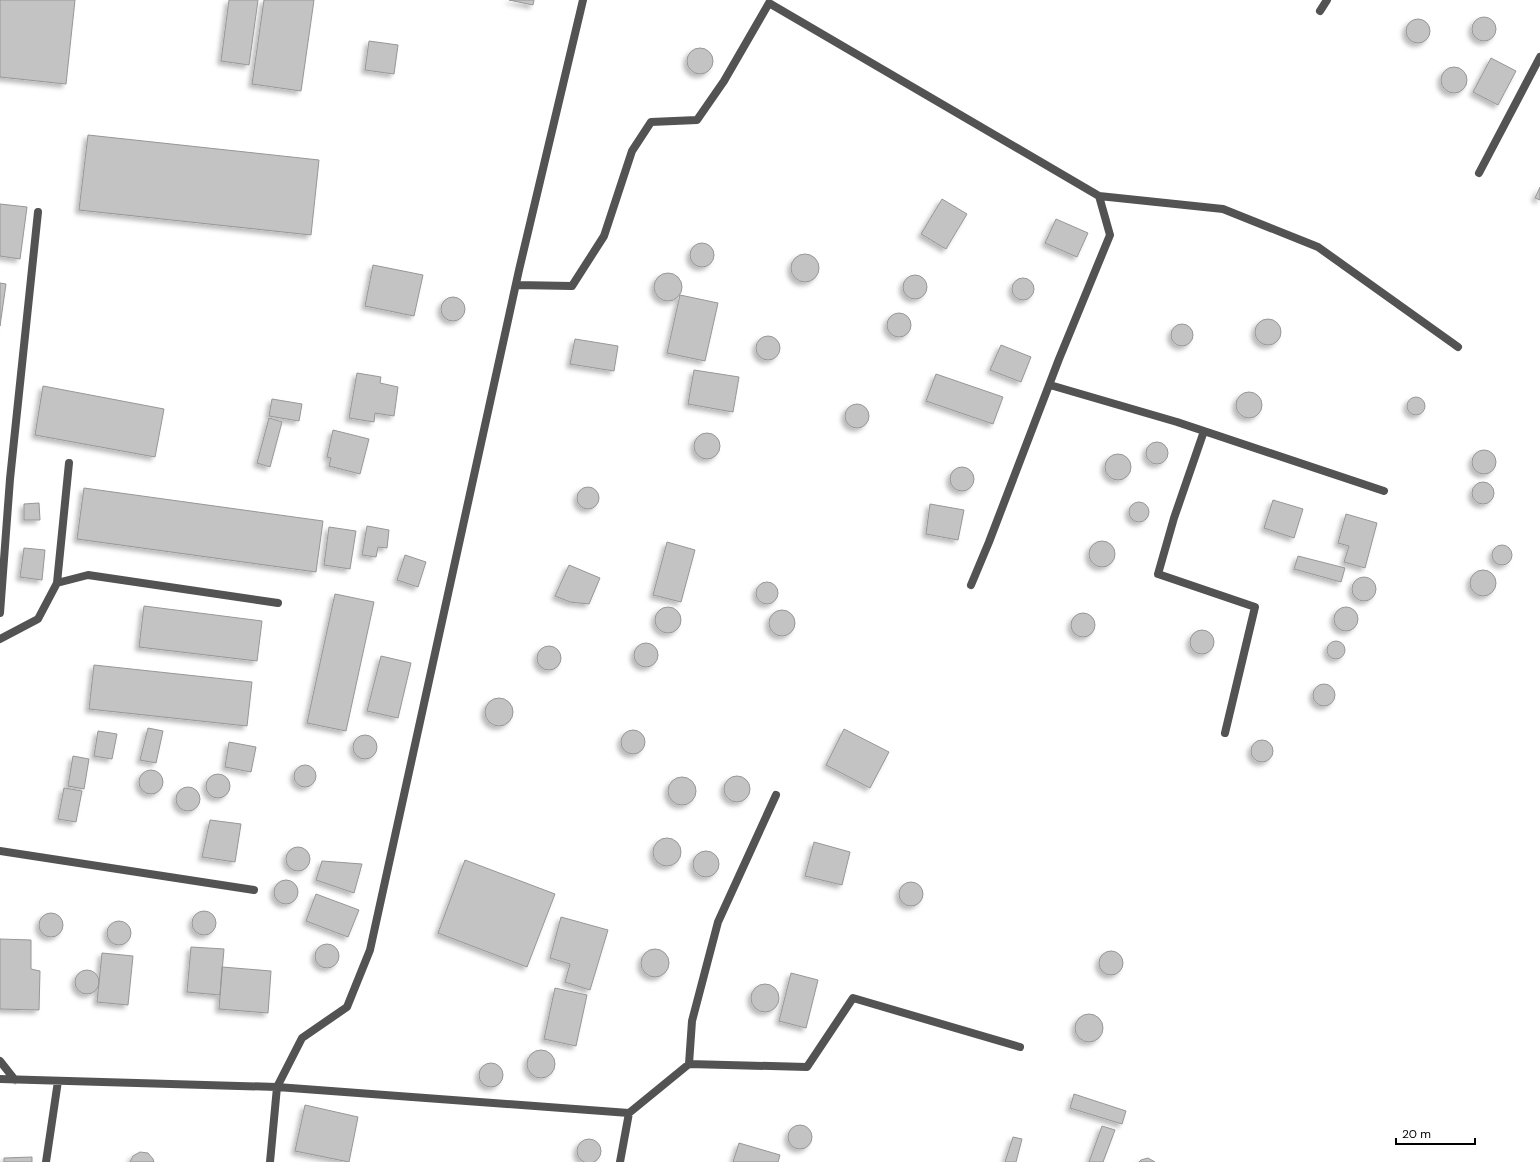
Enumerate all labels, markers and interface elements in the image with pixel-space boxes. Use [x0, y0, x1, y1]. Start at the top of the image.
scale bar [1396, 1120, 1475, 1146]
text: 20 m [1402, 1126, 1431, 1142]

